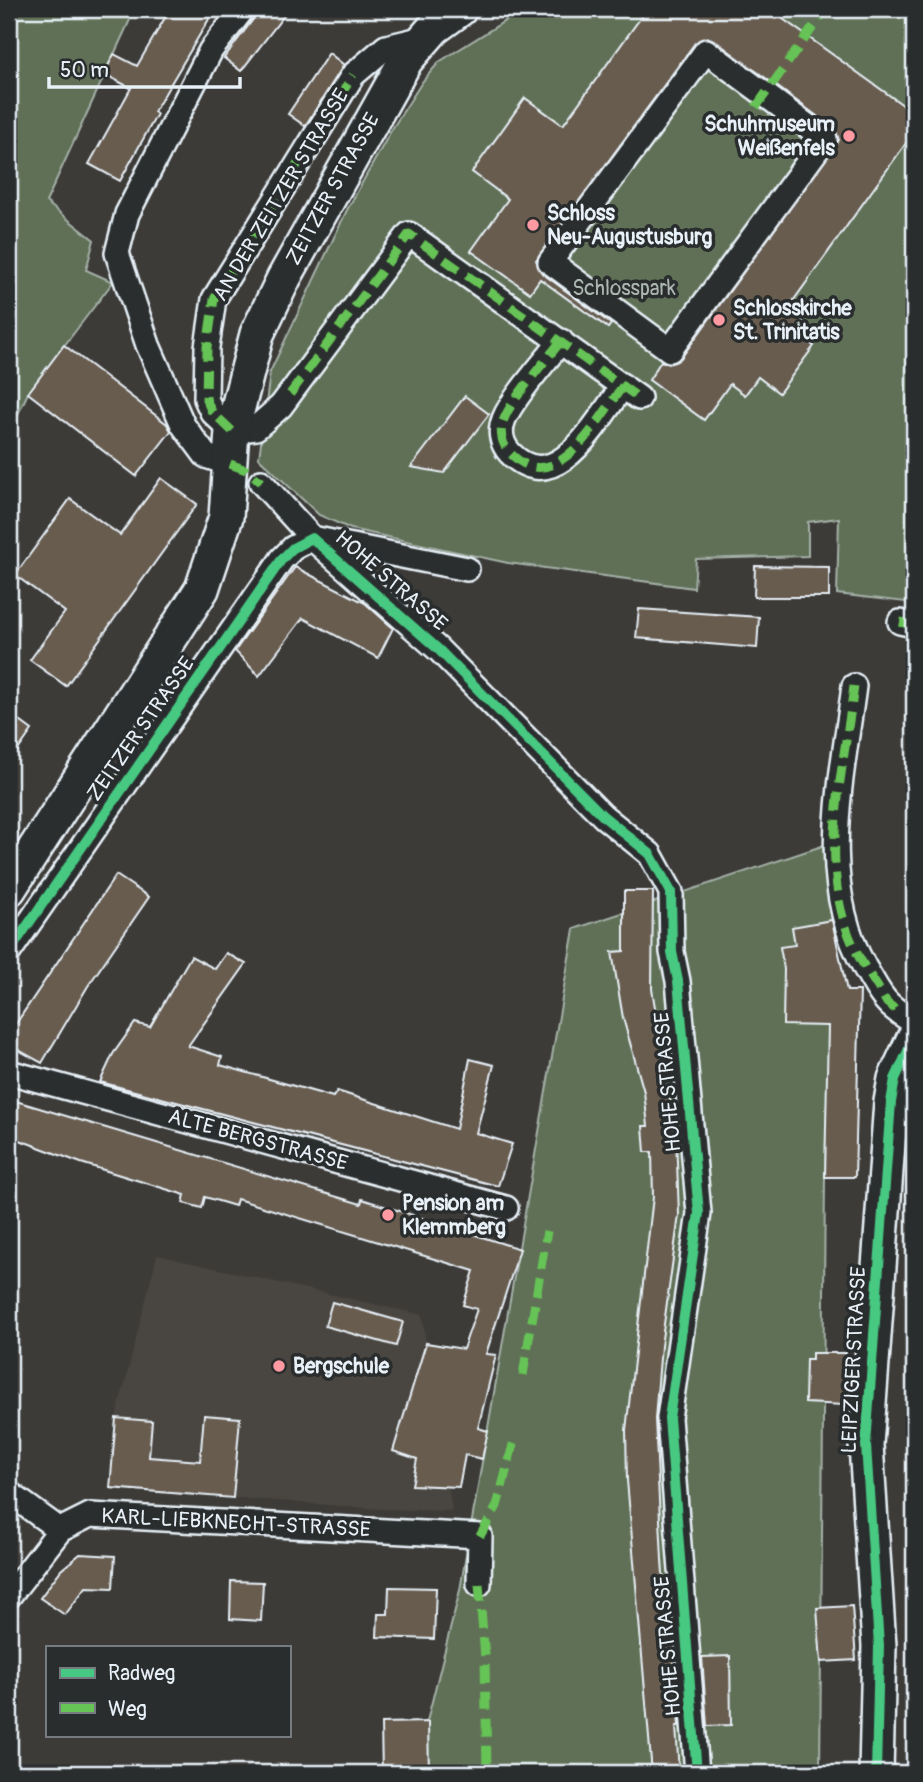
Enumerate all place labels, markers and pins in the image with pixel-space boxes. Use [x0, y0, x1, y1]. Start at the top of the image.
place label: Schuhmuseum Weißenfels [704, 111, 836, 162]
marker: Schuhmuseum Weißenfels [841, 128, 857, 144]
place label: Schloss Neu-Augustusburg [547, 200, 713, 251]
marker: Schloss Neu-Augustusburg [525, 217, 541, 233]
place label: Schlosskirche St. Trinitatis [733, 295, 852, 346]
marker: Schlosskirche St. Trinitatis [711, 312, 727, 328]
place label: Pension am Klemmberg [402, 1190, 506, 1241]
marker: Pension am Klemmberg [380, 1207, 396, 1223]
place label: Bergschule [293, 1353, 390, 1380]
marker: Bergschule [271, 1358, 287, 1374]

